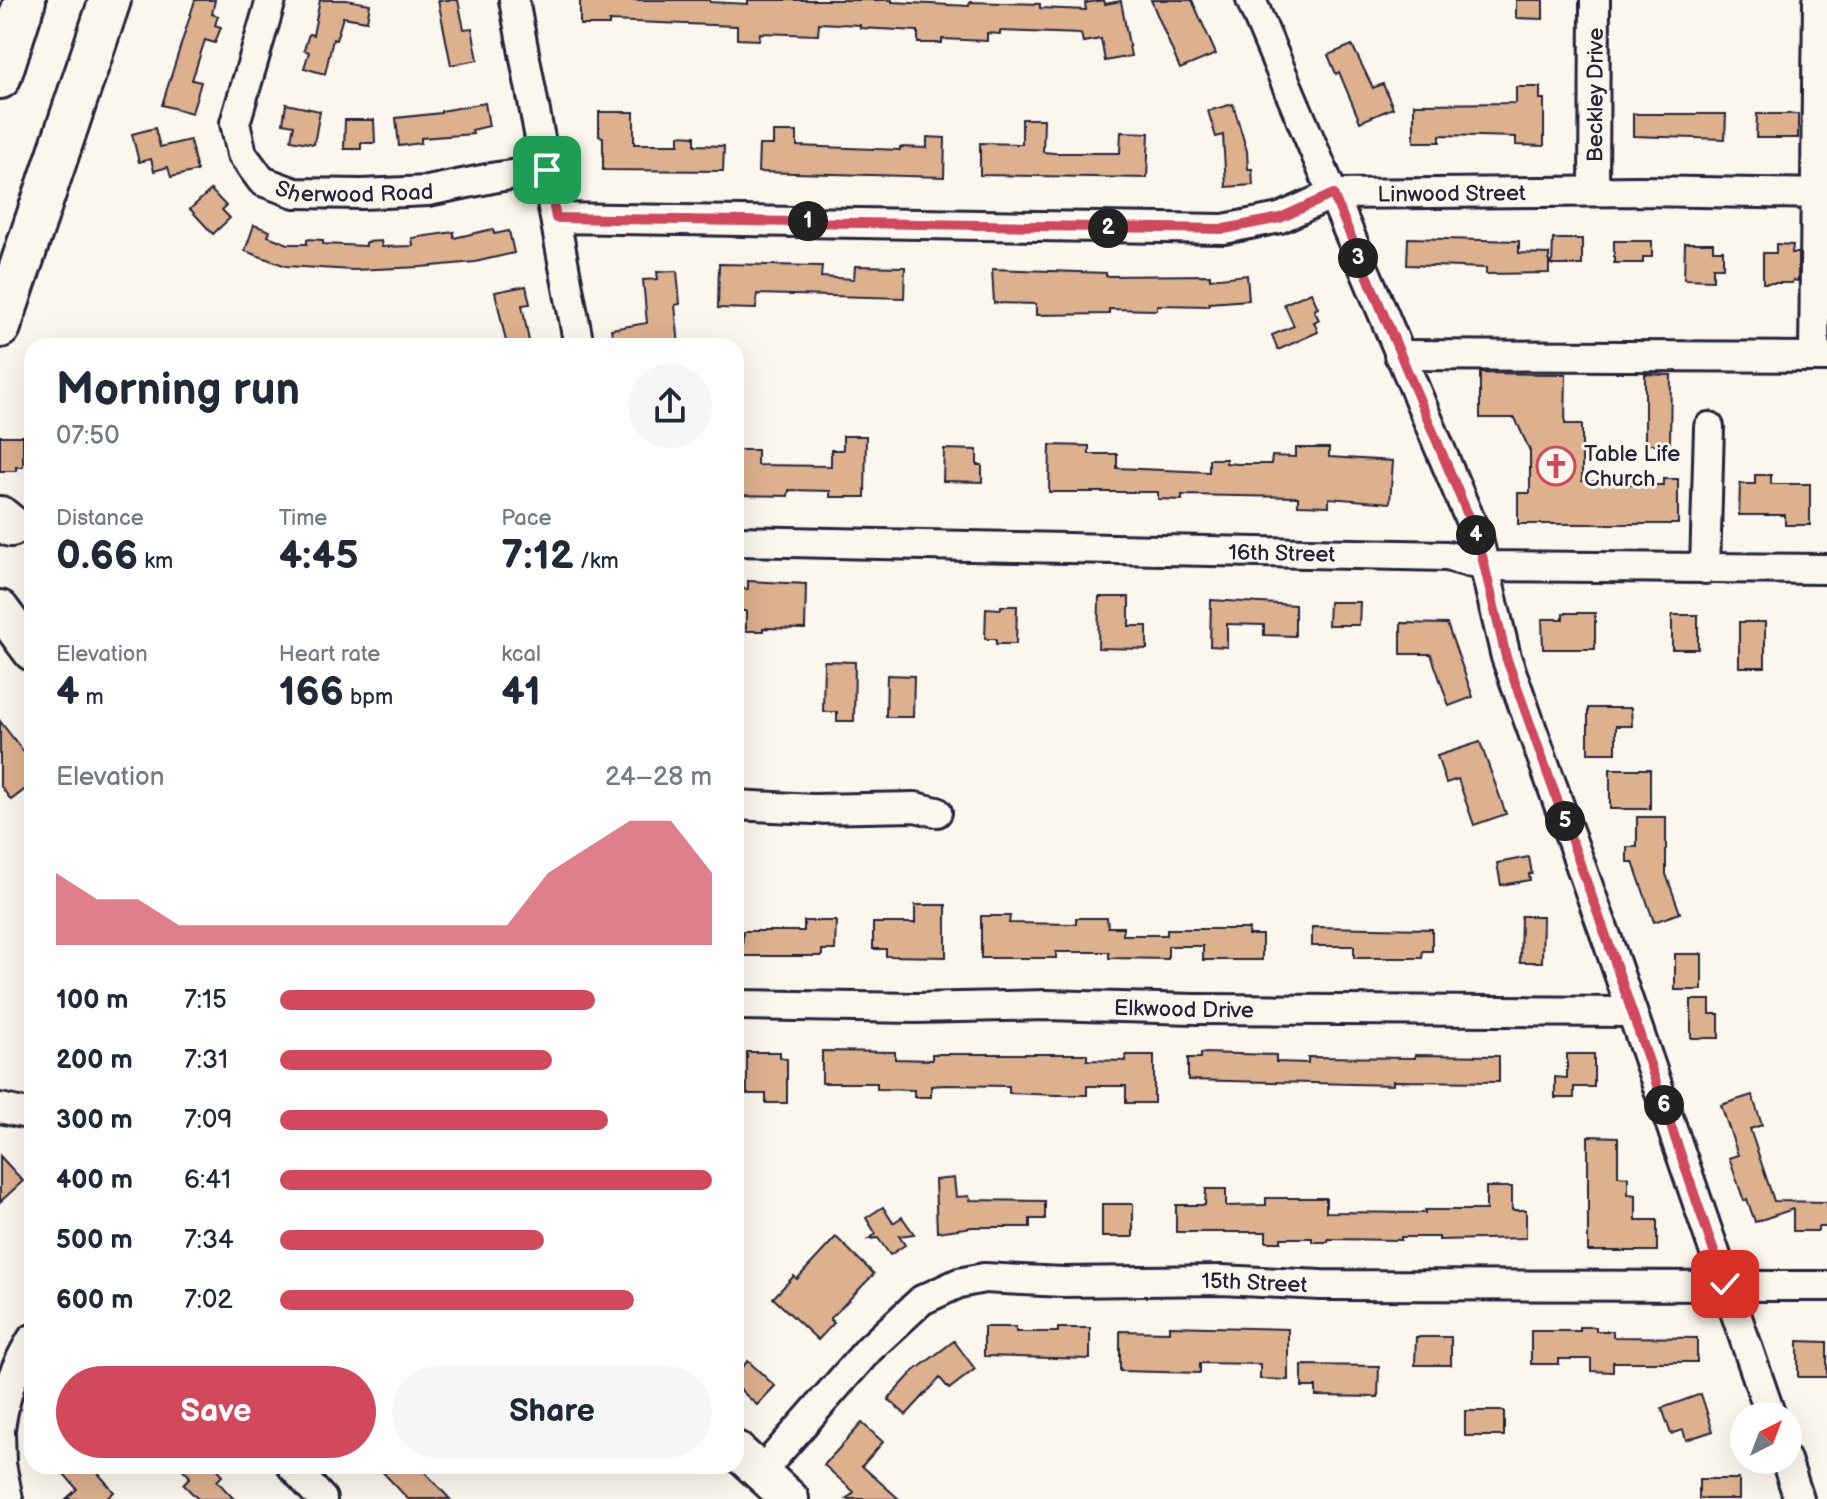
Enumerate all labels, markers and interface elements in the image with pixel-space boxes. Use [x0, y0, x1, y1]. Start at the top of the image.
street label: Beckley Drive [1582, 28, 1610, 162]
pin [513, 136, 581, 204]
icon: arrive [525, 148, 569, 192]
street label: Sherwood Road [271, 175, 434, 209]
street label: Linwood Street [1377, 180, 1526, 209]
pin: 1 [788, 201, 828, 241]
text: 1 [803, 207, 813, 234]
pin: 2 [1088, 208, 1128, 248]
text: 2 [1101, 214, 1115, 241]
pin: 3 [1338, 238, 1378, 278]
text: 3 [1352, 244, 1364, 271]
text: Morning run [56, 364, 300, 417]
button: share [628, 364, 712, 448]
text: 07:50 [56, 421, 120, 452]
place label: Table Life Church [1584, 441, 1680, 493]
church icon: Table Life Church [1535, 445, 1577, 487]
text: Distance [56, 505, 144, 532]
text: Time [279, 505, 327, 532]
text: Pace [501, 505, 552, 532]
pin: 4 [1456, 515, 1496, 555]
text: 4 [1470, 521, 1482, 548]
text: 0.66 [56, 532, 138, 580]
text: 4:45 [279, 532, 358, 580]
text: 7:12 [501, 532, 574, 580]
street label: 16th Street [1228, 539, 1336, 569]
text: km [138, 548, 173, 575]
text: /km [574, 548, 619, 575]
text: Elevation [56, 641, 148, 668]
text: Heart rate [279, 641, 380, 668]
text: kcal [501, 641, 541, 668]
text: 4 [56, 668, 80, 716]
text: 166 [279, 668, 344, 716]
text: 41 [501, 668, 541, 716]
text: m [80, 684, 104, 711]
text: bpm [344, 684, 393, 711]
text: Elevation [56, 762, 164, 793]
text: 24–28 m [605, 762, 712, 793]
pin: 5 [1545, 801, 1585, 841]
text: 5 [1559, 807, 1571, 834]
text: 100 m [56, 985, 129, 1016]
text: 7:15 [184, 985, 227, 1016]
street label: Elkwood Drive [1113, 995, 1254, 1024]
text: 200 m [56, 1045, 133, 1076]
text: 7:31 [184, 1045, 228, 1076]
pin: 6 [1644, 1085, 1684, 1125]
text: 6 [1657, 1091, 1671, 1118]
text: 300 m [56, 1105, 133, 1136]
text: 7:09 [184, 1105, 232, 1136]
text: 400 m [56, 1165, 133, 1196]
text: 6:41 [184, 1165, 231, 1196]
text: 500 m [56, 1225, 133, 1256]
text: 7:34 [184, 1225, 234, 1256]
pin [1691, 1250, 1759, 1318]
icon: check [1703, 1262, 1747, 1306]
street label: 15th Street [1201, 1268, 1308, 1299]
text: 600 m [56, 1285, 133, 1316]
text: 7:02 [184, 1285, 233, 1316]
button: Save [56, 1366, 376, 1458]
button: Share [392, 1366, 712, 1458]
north arrow [1730, 1402, 1802, 1474]
map controls [1730, 1402, 1802, 1474]

